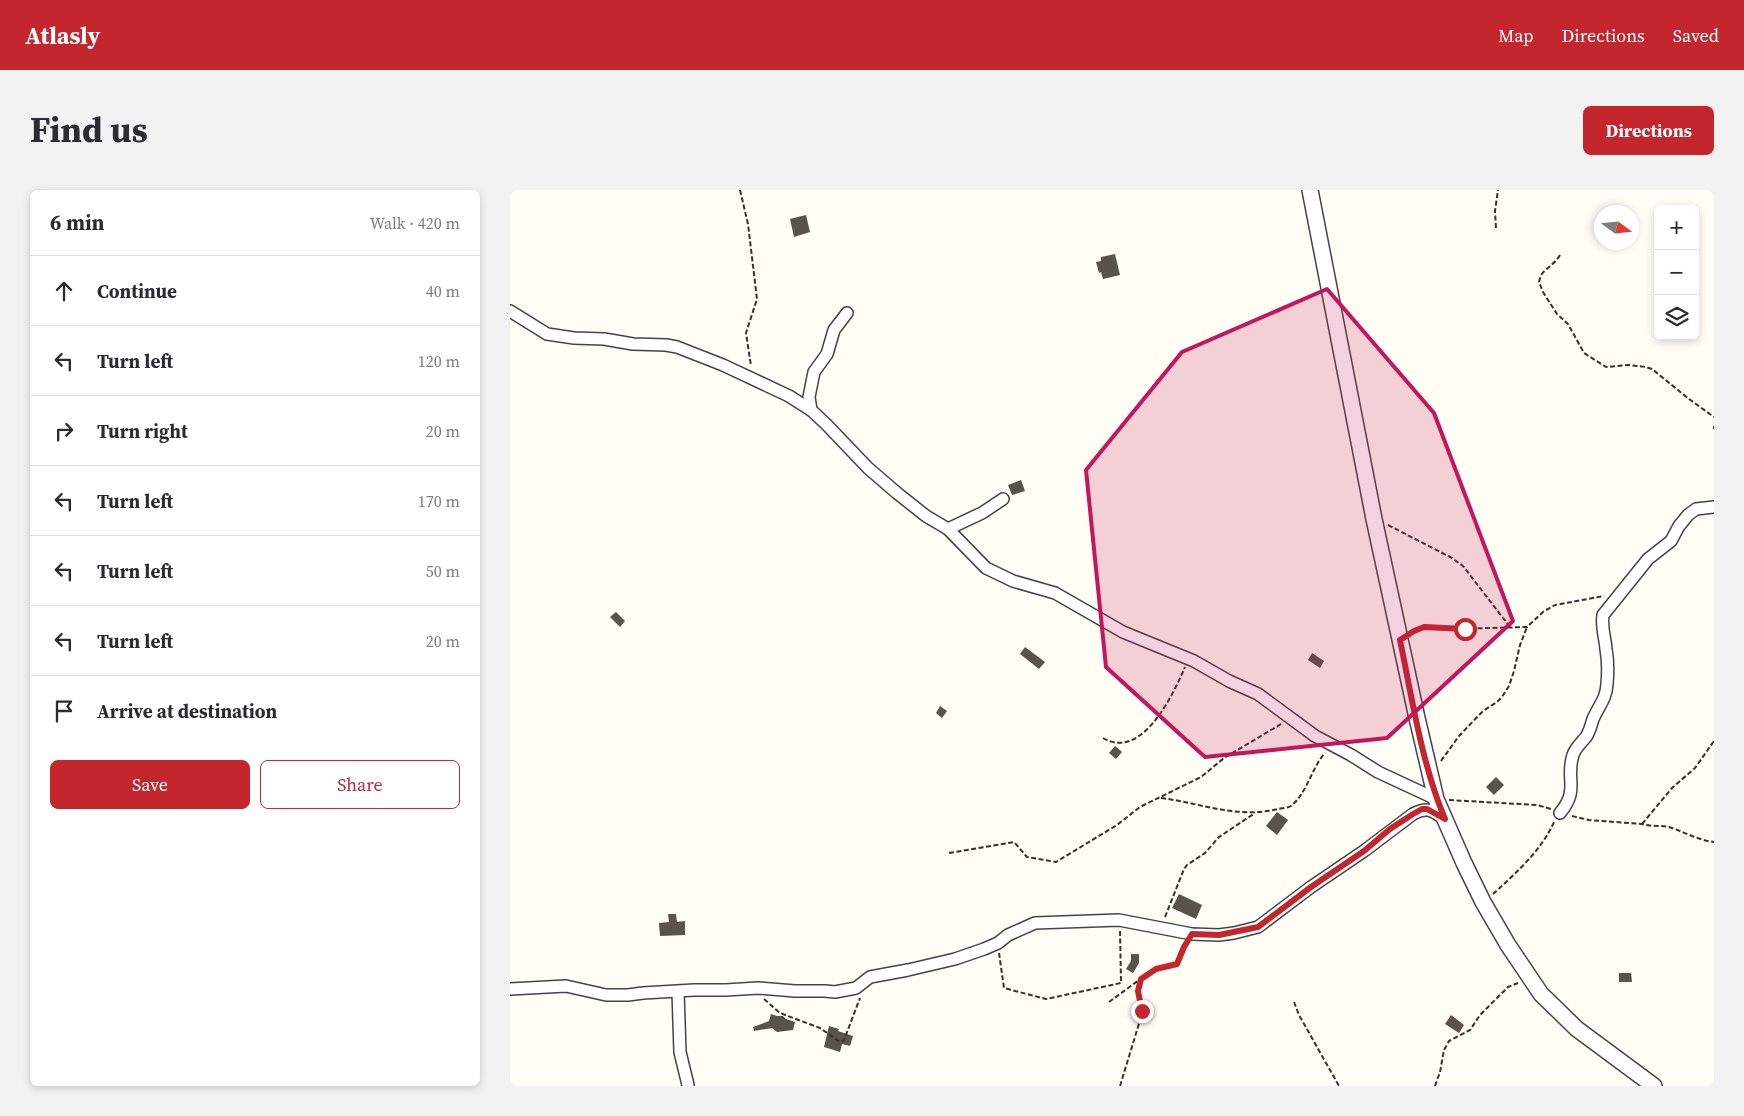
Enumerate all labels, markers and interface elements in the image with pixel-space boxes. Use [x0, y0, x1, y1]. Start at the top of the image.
text: Atlasly [25, 19, 100, 52]
text: Map [1498, 23, 1534, 48]
text: Directions [1562, 23, 1645, 48]
text: Saved [1673, 23, 1719, 48]
text: Find us [30, 106, 148, 154]
button: Directions [1583, 106, 1714, 155]
north arrow [1594, 205, 1639, 250]
map controls [1654, 205, 1699, 340]
button: + [1654, 205, 1699, 250]
text: 6 min [50, 208, 105, 237]
text: Walk · 420 m [370, 212, 460, 234]
button: − [1654, 250, 1699, 295]
icon: ahead [50, 277, 78, 305]
text: Continue [97, 278, 177, 304]
text: 40 m [426, 280, 460, 302]
button: layers [1654, 295, 1699, 340]
icon: left [50, 347, 78, 375]
text: Turn left [97, 348, 173, 374]
text: 120 m [418, 350, 460, 372]
icon: right [50, 417, 78, 445]
text: Turn right [97, 418, 188, 444]
text: 20 m [426, 420, 460, 442]
icon: left [50, 487, 78, 515]
text: Turn left [97, 488, 173, 514]
text: 170 m [418, 490, 460, 512]
icon: left [50, 557, 78, 585]
text: Turn left [97, 558, 173, 584]
text: 50 m [426, 560, 460, 582]
route start [1454, 618, 1477, 641]
icon: left [50, 627, 78, 655]
text: Turn left [97, 628, 173, 654]
text: 20 m [426, 630, 460, 652]
icon: arrive [50, 697, 78, 725]
text: Arrive at destination [97, 698, 277, 724]
button: Save [50, 760, 250, 809]
button: Share [260, 760, 460, 809]
route end [1131, 1000, 1154, 1023]

